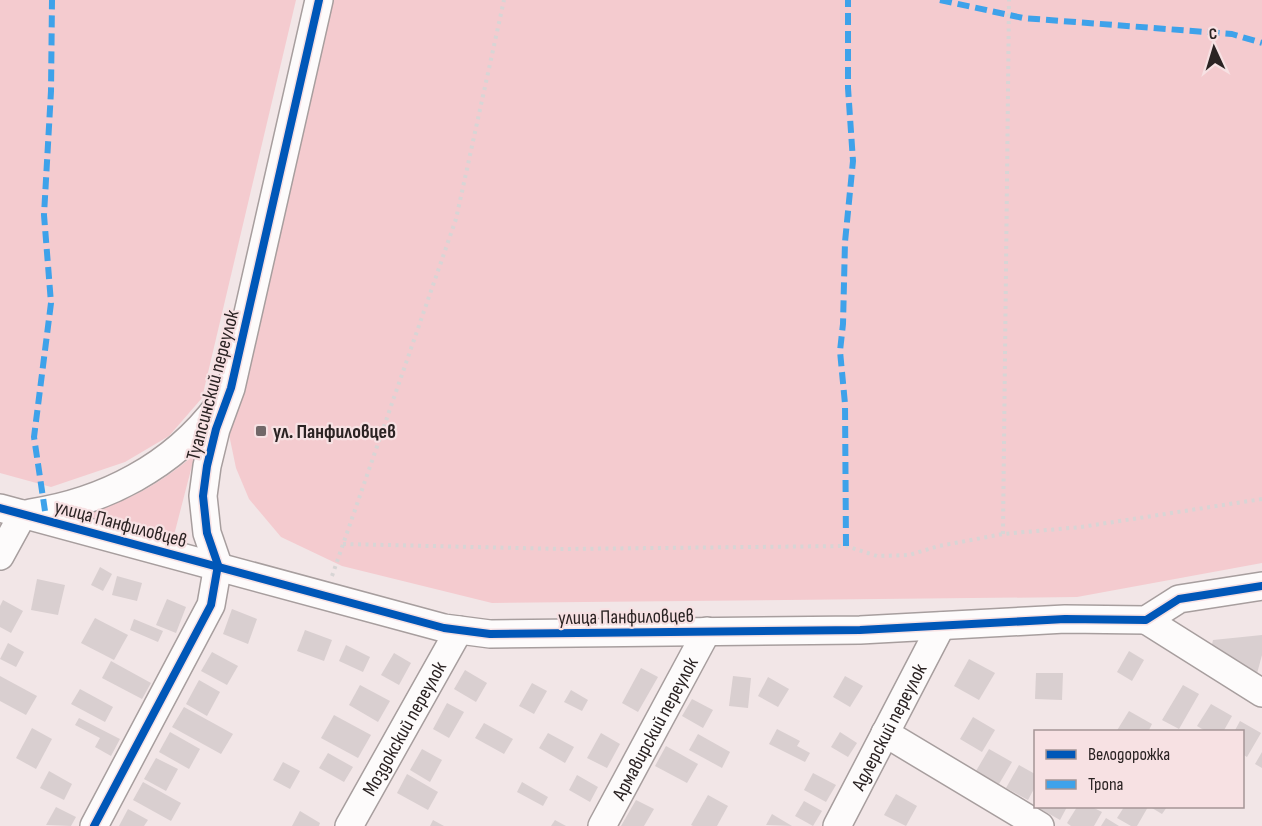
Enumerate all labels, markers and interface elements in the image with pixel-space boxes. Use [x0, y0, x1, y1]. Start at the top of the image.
north arrow [1184, 18, 1244, 78]
text: С [1208, 25, 1218, 44]
street label: Туапсинский переулок [181, 307, 245, 463]
place label: ул. Панфиловцев [273, 420, 396, 444]
marker: ул. Панфиловцев [254, 424, 268, 438]
street label: улица Панфиловцев [52, 495, 189, 553]
street label: улица Панфиловцев [558, 604, 694, 630]
street label: Армавирский переулок [607, 653, 704, 805]
street label: Моздокский переулок [357, 657, 452, 800]
street label: Адлерский переулок [846, 659, 933, 795]
legend [1034, 730, 1244, 808]
text: Велодорожка [1088, 744, 1170, 765]
text: Тропа [1088, 774, 1124, 795]

